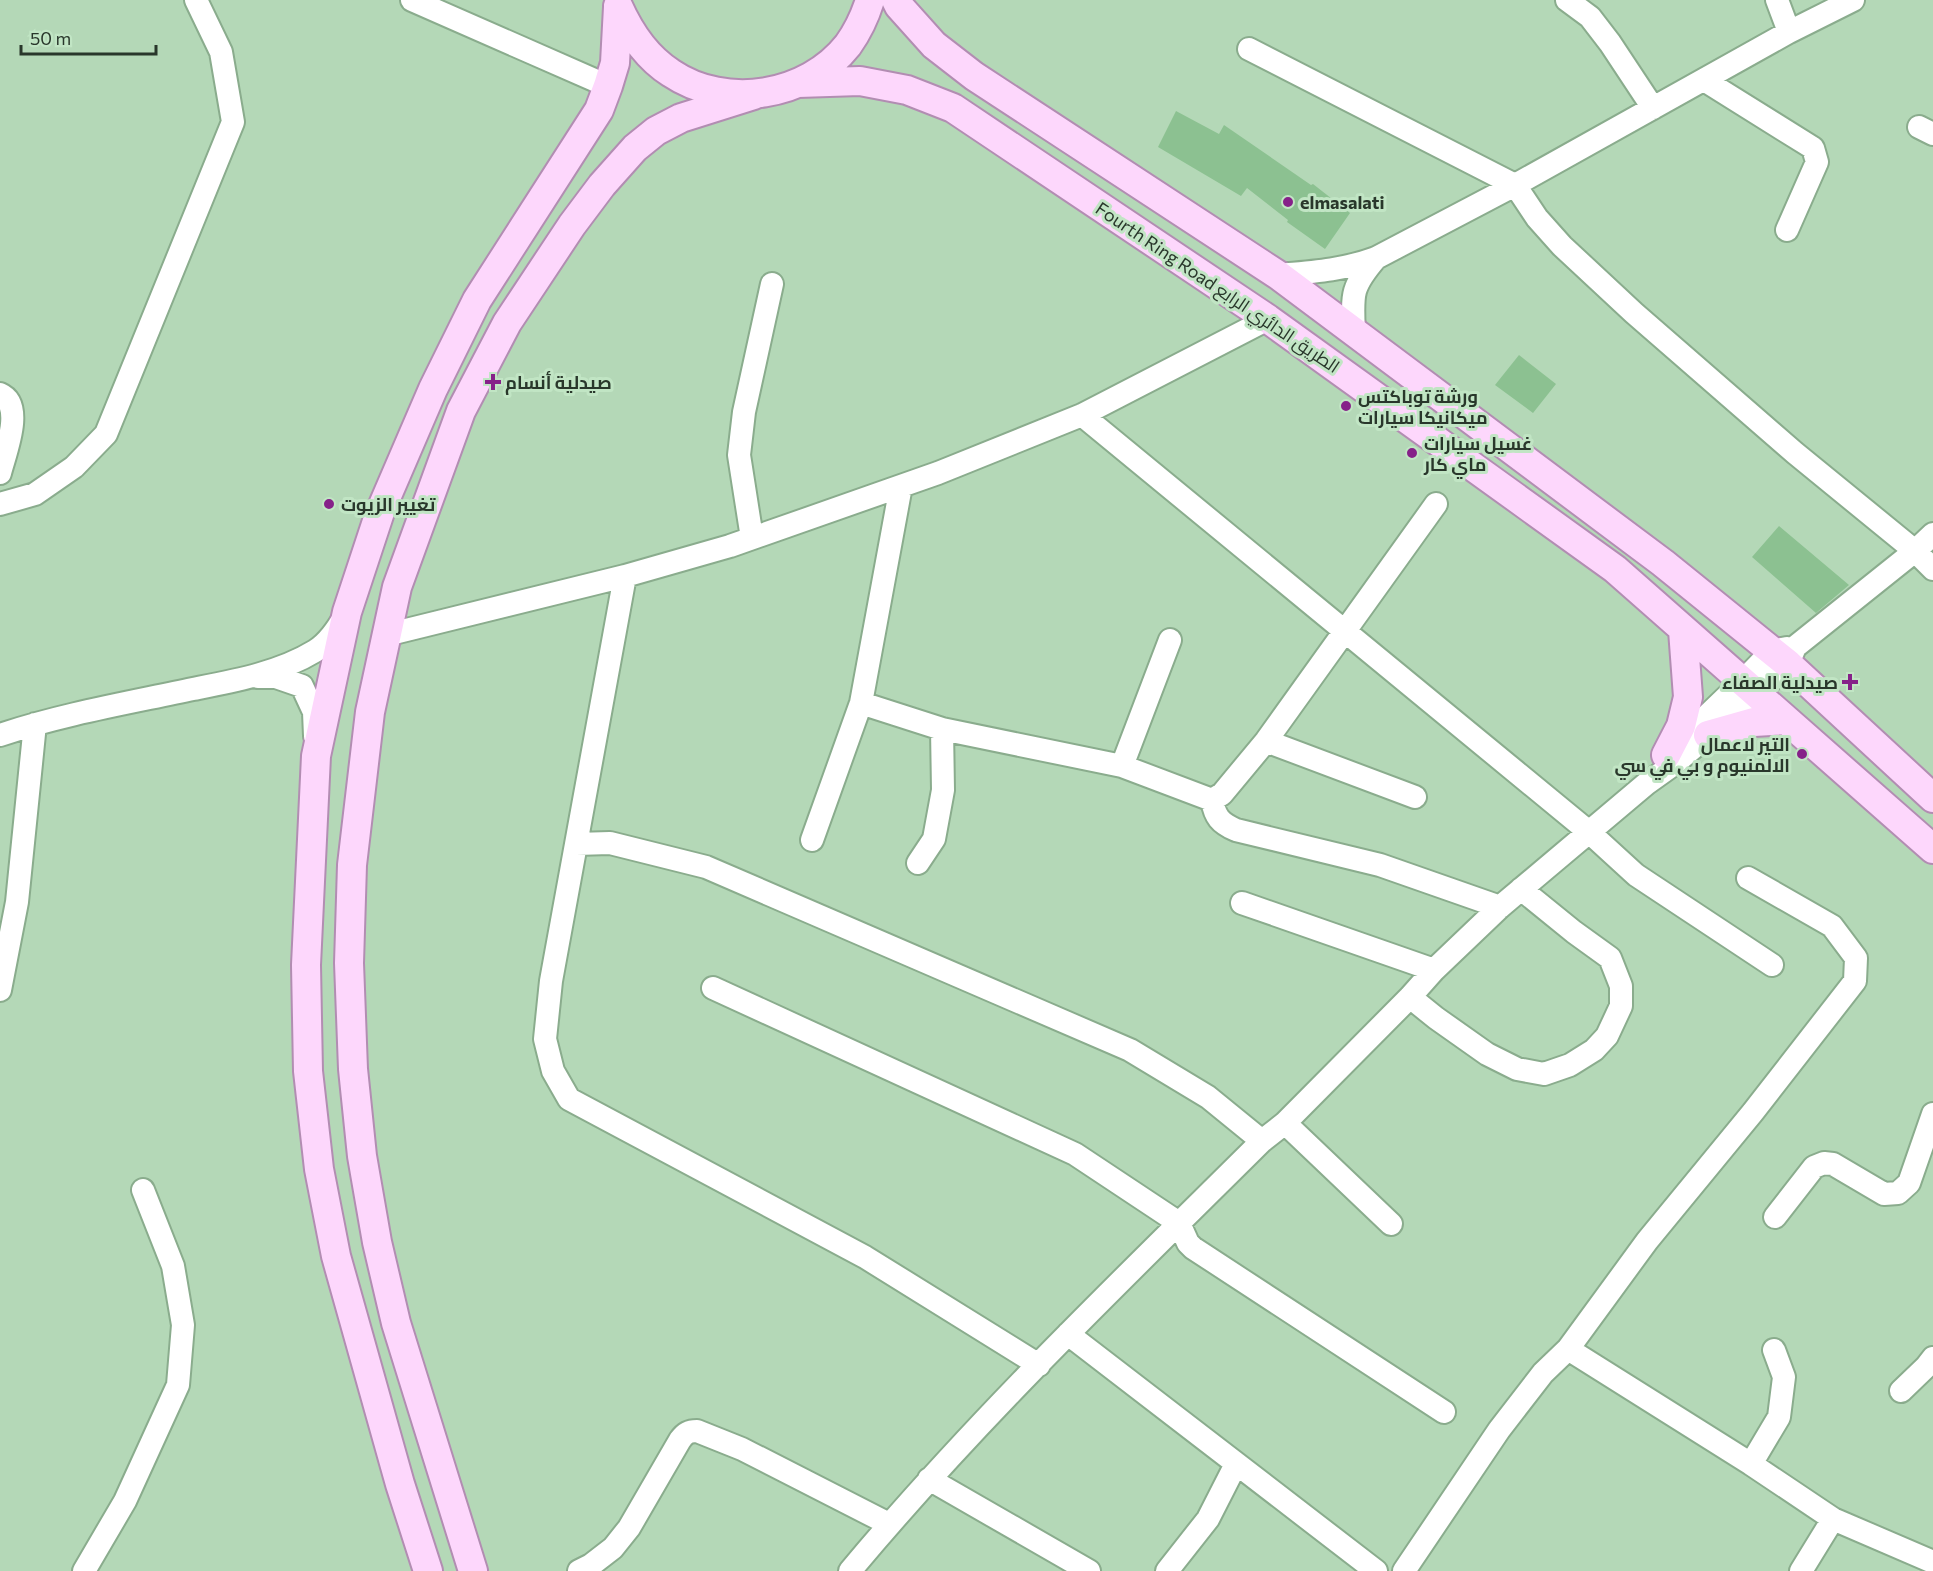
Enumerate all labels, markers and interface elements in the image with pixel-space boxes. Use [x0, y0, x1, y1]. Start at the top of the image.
scale bar [21, 18, 156, 56]
text: 50 m [30, 27, 71, 49]
place label: elmasalati [1300, 191, 1384, 213]
marker: elmasalati [1281, 195, 1295, 209]
street label: Fourth Ring Road الطريق الدائري الرابع [1090, 197, 1344, 380]
place label: صيدلية أنسام [505, 370, 612, 395]
marker: صيدلية أنسام [486, 375, 500, 389]
place label: ورشة توباكتس ميكانيكا سيارات [1358, 385, 1488, 428]
marker: ورشة توباكتس ميكانيكا سيارات [1339, 399, 1353, 413]
place label: غسيل سيارات ماي كار [1423, 432, 1532, 479]
marker: غسيل سيارات ماي كار [1405, 446, 1419, 460]
place label: تغيير الزيوت [341, 493, 436, 516]
marker: تغيير الزيوت [322, 497, 336, 511]
place label: صيدلية الصفاء [1722, 671, 1838, 693]
marker: صيدلية الصفاء [1843, 675, 1857, 689]
place label: التير لاعمال الالمنيوم و بي في سي [1614, 733, 1790, 781]
marker: التير لاعمال الالمنيوم و بي في سي [1795, 747, 1809, 761]

